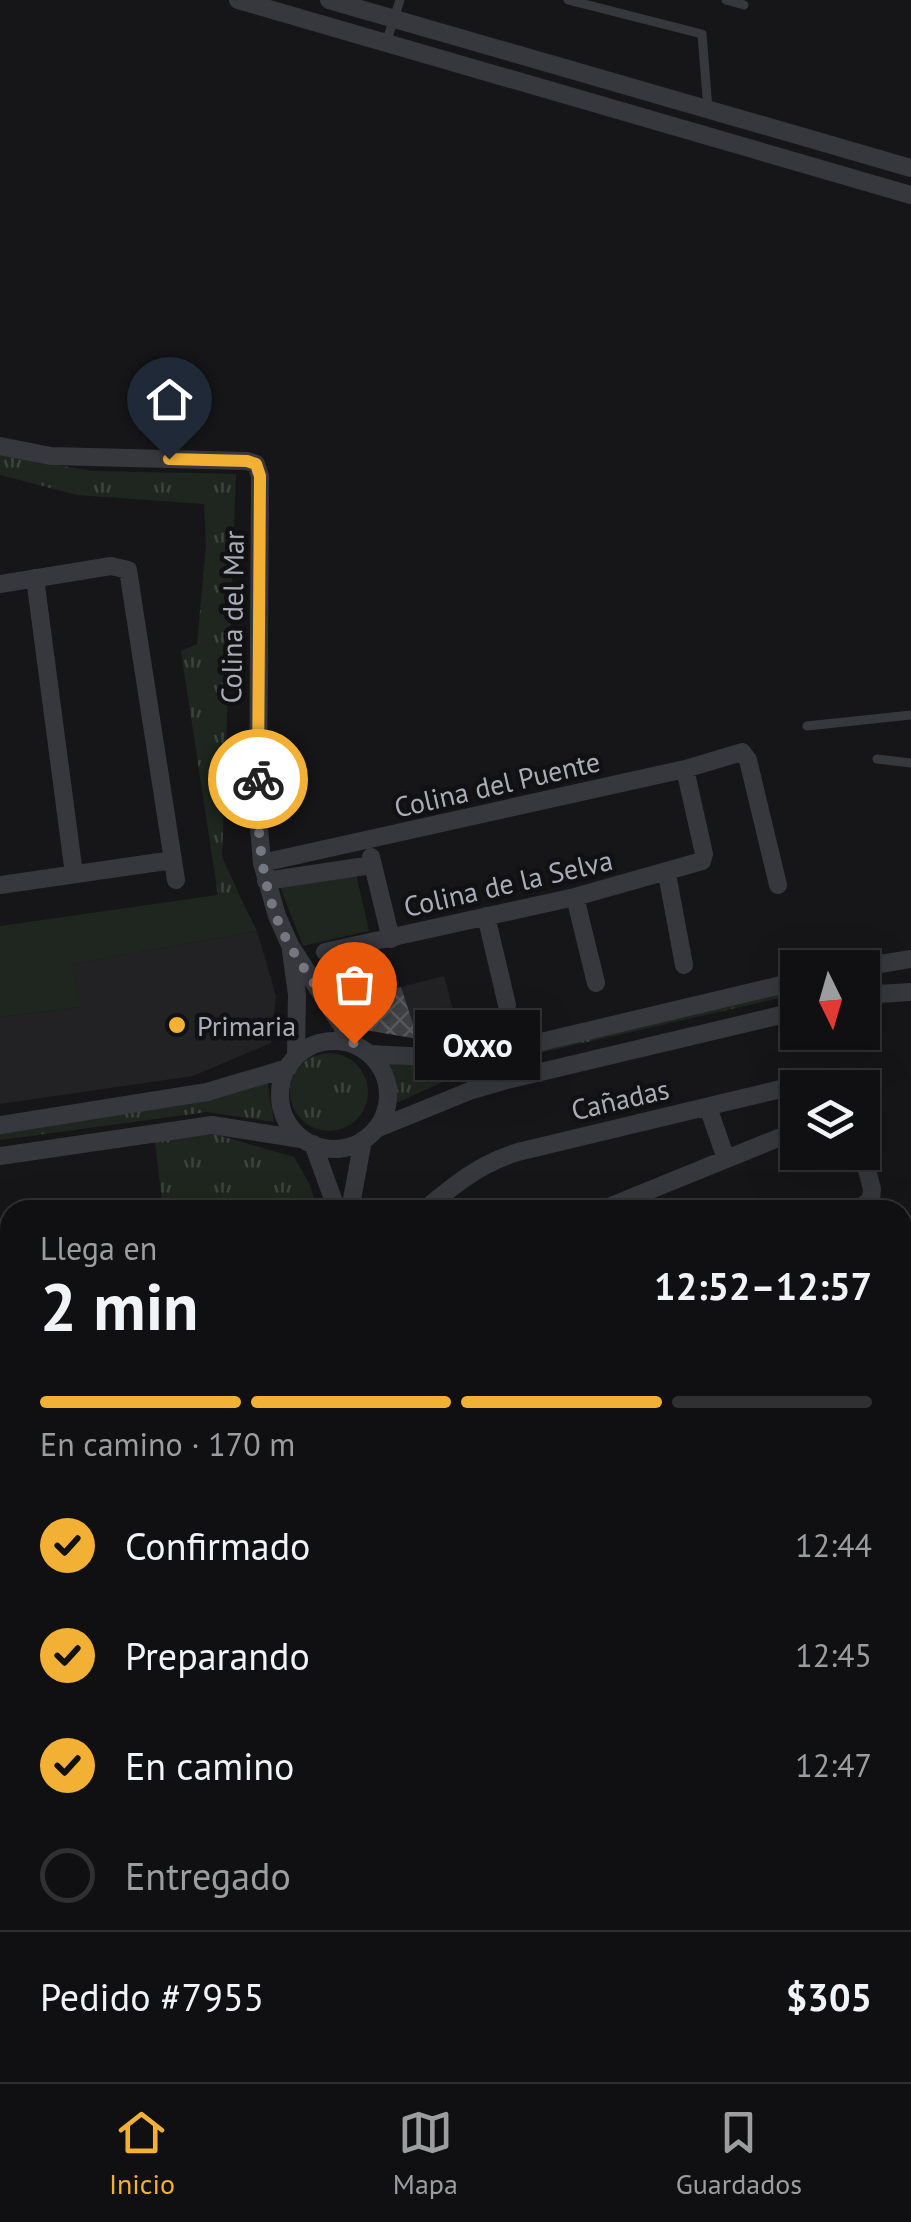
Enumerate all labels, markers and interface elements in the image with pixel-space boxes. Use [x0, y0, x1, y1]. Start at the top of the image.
pin [127, 357, 212, 460]
icon: home [142, 372, 197, 427]
street label: Colina del Mar [212, 530, 252, 704]
courier [208, 729, 308, 829]
street label: Colina del Puente [391, 742, 603, 826]
icon: bike [231, 752, 286, 807]
street label: Colina de la Selva [400, 841, 616, 925]
pin [312, 942, 397, 1045]
north arrow [780, 950, 880, 1050]
map controls [780, 950, 880, 1170]
icon: bag [327, 957, 382, 1012]
place label: Primaria [197, 1007, 296, 1044]
callout: Oxxo [414, 1009, 539, 1079]
marker: Primaria [166, 1014, 188, 1036]
text: Oxxo [442, 1024, 513, 1066]
street label: Cañadas [567, 1070, 673, 1128]
button: layers [780, 1070, 880, 1170]
text: Llega en [40, 1227, 157, 1269]
text: 12:52–12:57 [654, 1261, 872, 1310]
text: 2 min [40, 1264, 199, 1348]
text: En camino · 170 m [40, 1423, 295, 1465]
icon: check [40, 1518, 95, 1573]
text: Confirmado [125, 1521, 310, 1570]
text: 12:44 [795, 1524, 872, 1566]
icon: check [40, 1628, 95, 1683]
text: Preparando [125, 1631, 310, 1680]
text: 12:45 [795, 1634, 872, 1676]
icon: check [40, 1738, 95, 1793]
text: En camino [125, 1741, 294, 1790]
text: 12:47 [795, 1744, 872, 1786]
text: Entregado [125, 1851, 291, 1900]
text: Pedido #7955 [40, 1972, 264, 2021]
text: $305 [786, 1972, 872, 2021]
tab: Inicio [109, 2105, 175, 2202]
tab: Mapa [393, 2105, 458, 2202]
tab: Guardados [676, 2105, 802, 2202]

